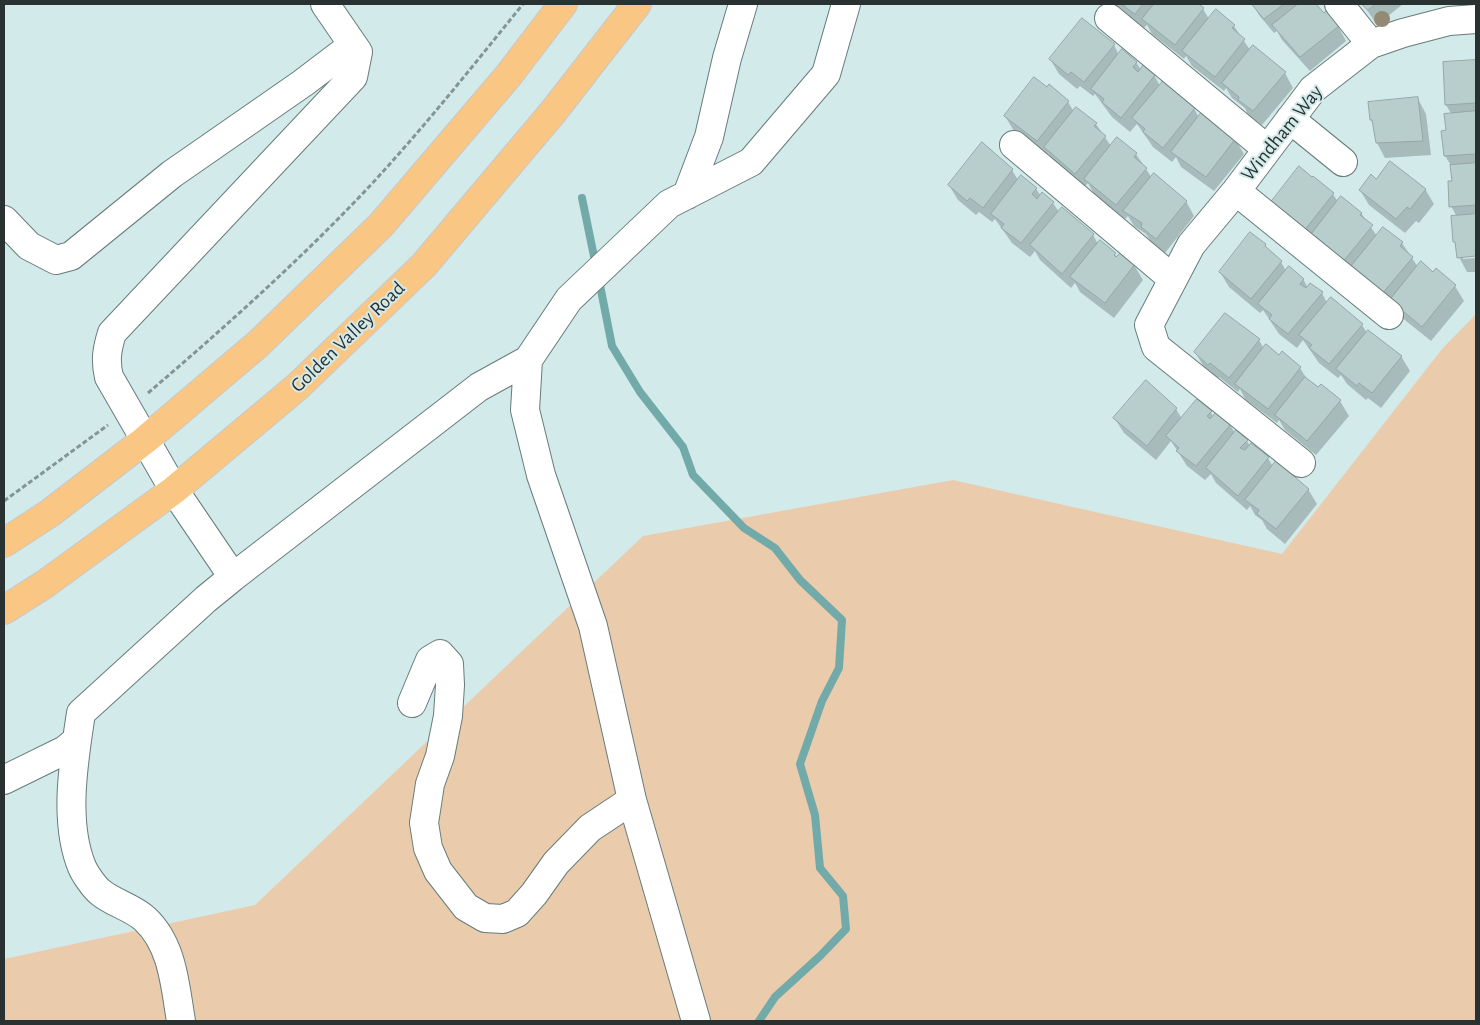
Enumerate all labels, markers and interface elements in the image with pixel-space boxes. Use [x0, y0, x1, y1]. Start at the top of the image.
street label: Windham Way [1236, 80, 1328, 186]
street label: Golden Valley Road [286, 276, 410, 398]

